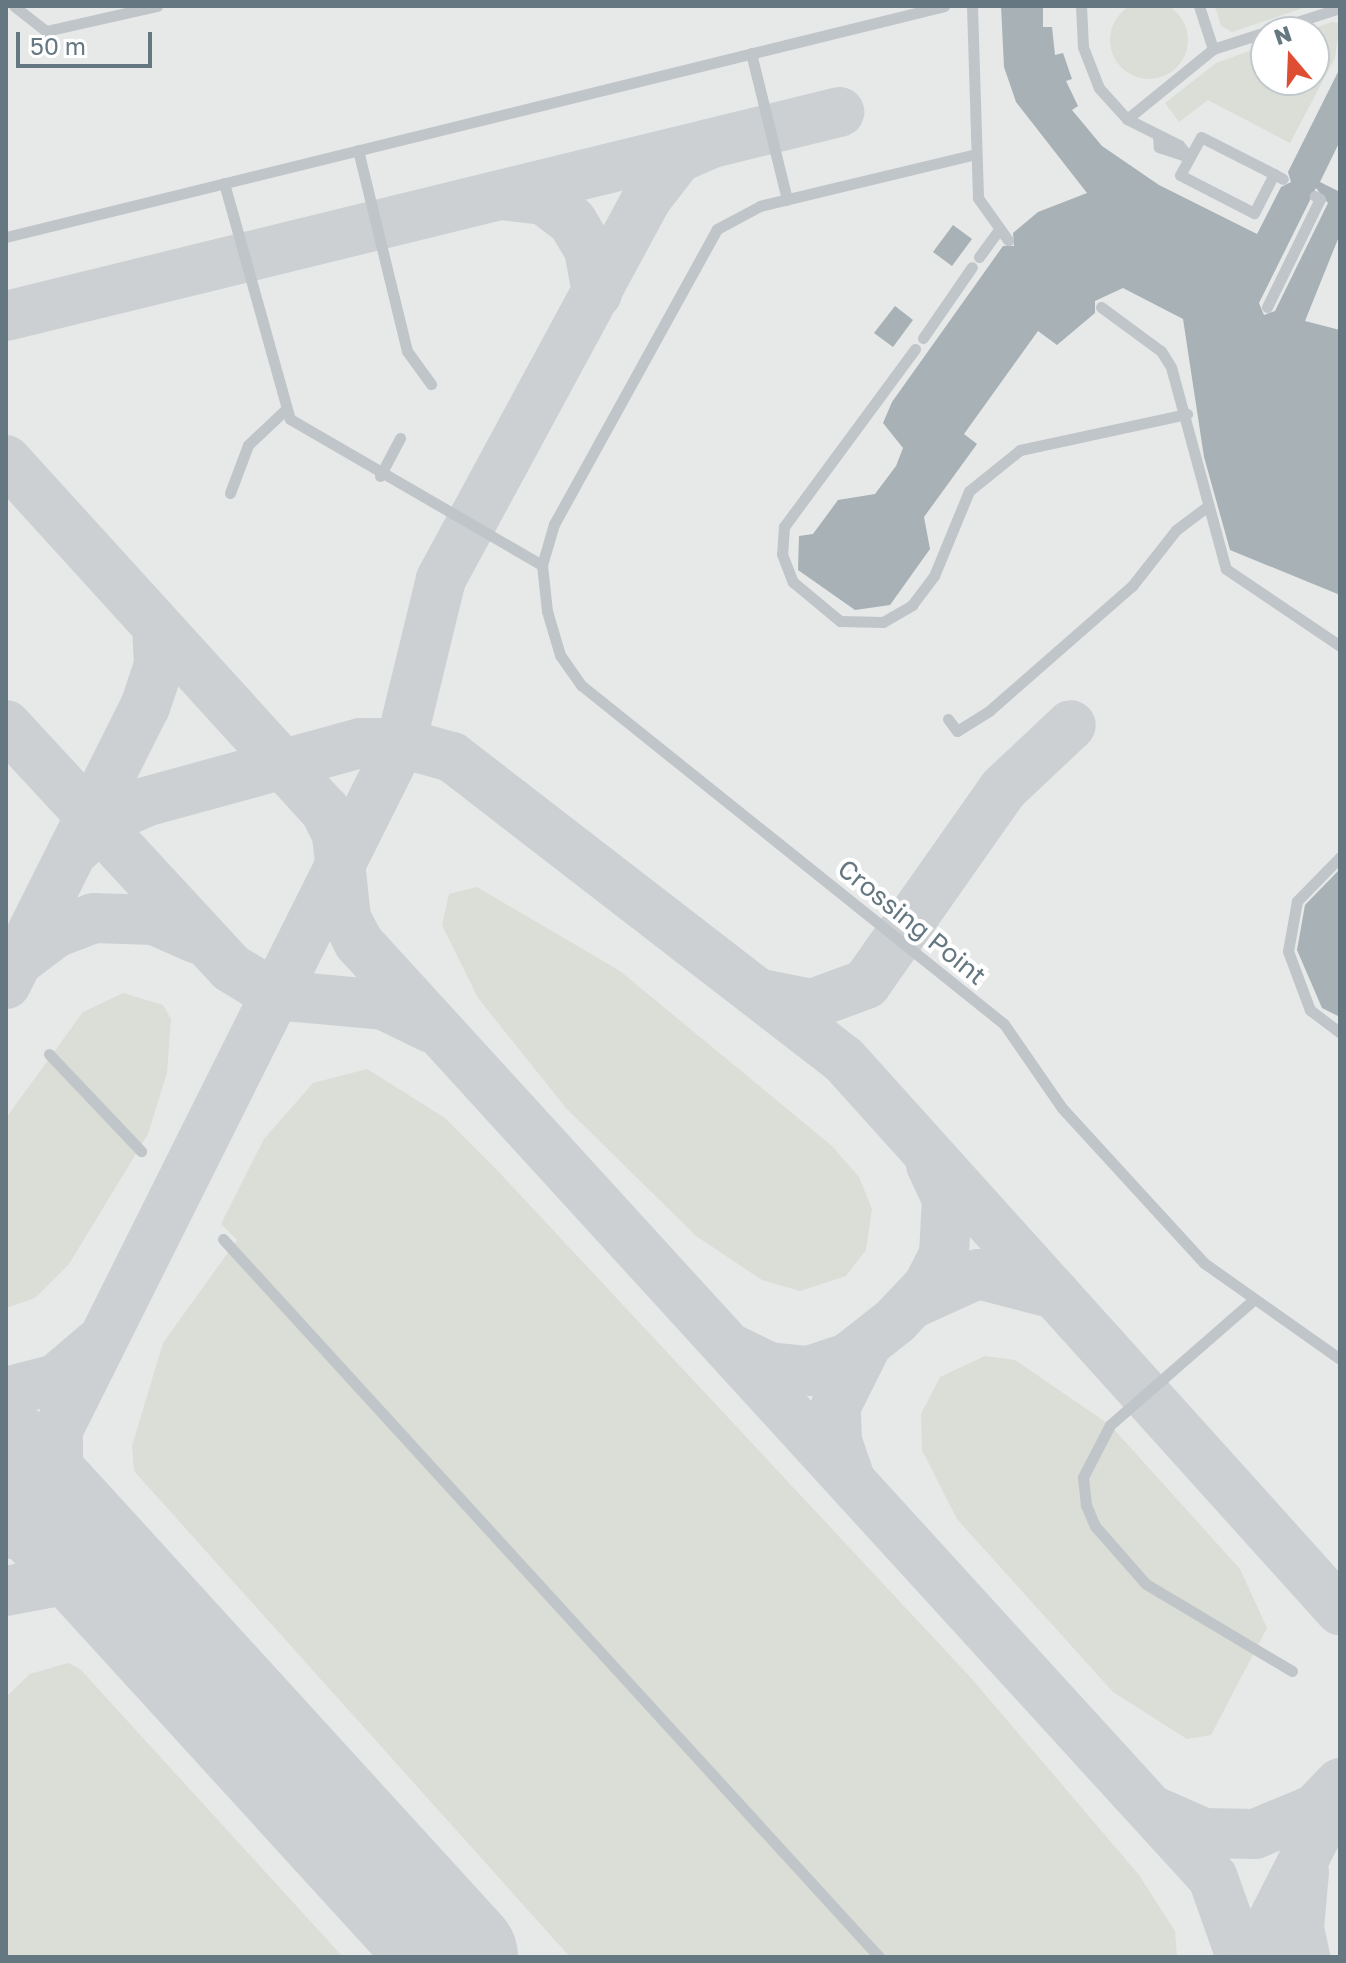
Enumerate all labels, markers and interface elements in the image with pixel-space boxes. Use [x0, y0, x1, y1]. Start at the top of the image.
scale bar [20, 16, 156, 66]
north arrow [1250, 16, 1330, 96]
text: N [1270, 19, 1295, 50]
text: 50 m [30, 31, 86, 60]
street label: Crossing Point [832, 853, 992, 991]

